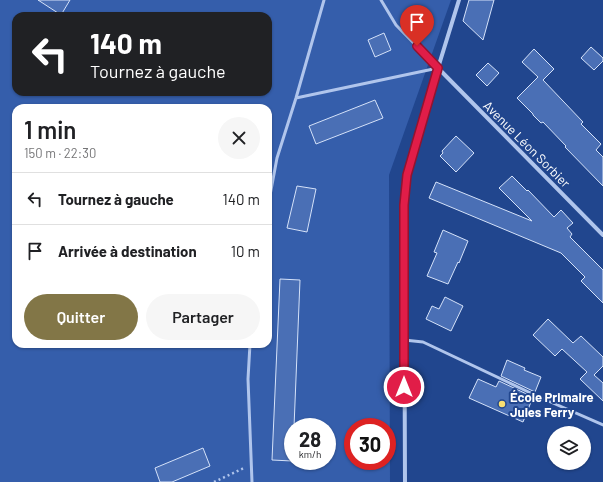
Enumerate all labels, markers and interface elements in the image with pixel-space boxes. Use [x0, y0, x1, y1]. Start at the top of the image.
pin [400, 5, 434, 46]
icon: arrive [406, 11, 428, 33]
text: 140 m [90, 26, 162, 60]
icon: left [24, 28, 76, 80]
text: Tournez à gauche [90, 60, 226, 82]
street label: Avenue Léon Sorbier [480, 97, 574, 191]
text: 1 min [24, 115, 76, 144]
button: close [218, 117, 260, 159]
text: 150 m · 22:30 [24, 145, 96, 161]
icon: left [24, 188, 46, 210]
text: Tournez à gauche [58, 190, 174, 208]
text: 140 m [223, 190, 260, 208]
icon: arrive [24, 240, 46, 262]
text: Arrivée à destination [58, 242, 197, 260]
text: 10 m [231, 242, 260, 260]
button: Quitter [24, 294, 138, 340]
button: Partager [146, 294, 260, 340]
position arrow [383, 366, 425, 408]
place label: École Primaire Jules Ferry [510, 389, 594, 420]
marker: École Primaire Jules Ferry [497, 399, 507, 409]
speed limit sign: 30 [344, 418, 396, 470]
map controls [547, 426, 591, 470]
button: layers [547, 426, 591, 470]
text: 28 [299, 427, 321, 451]
text: km/h [299, 448, 321, 460]

